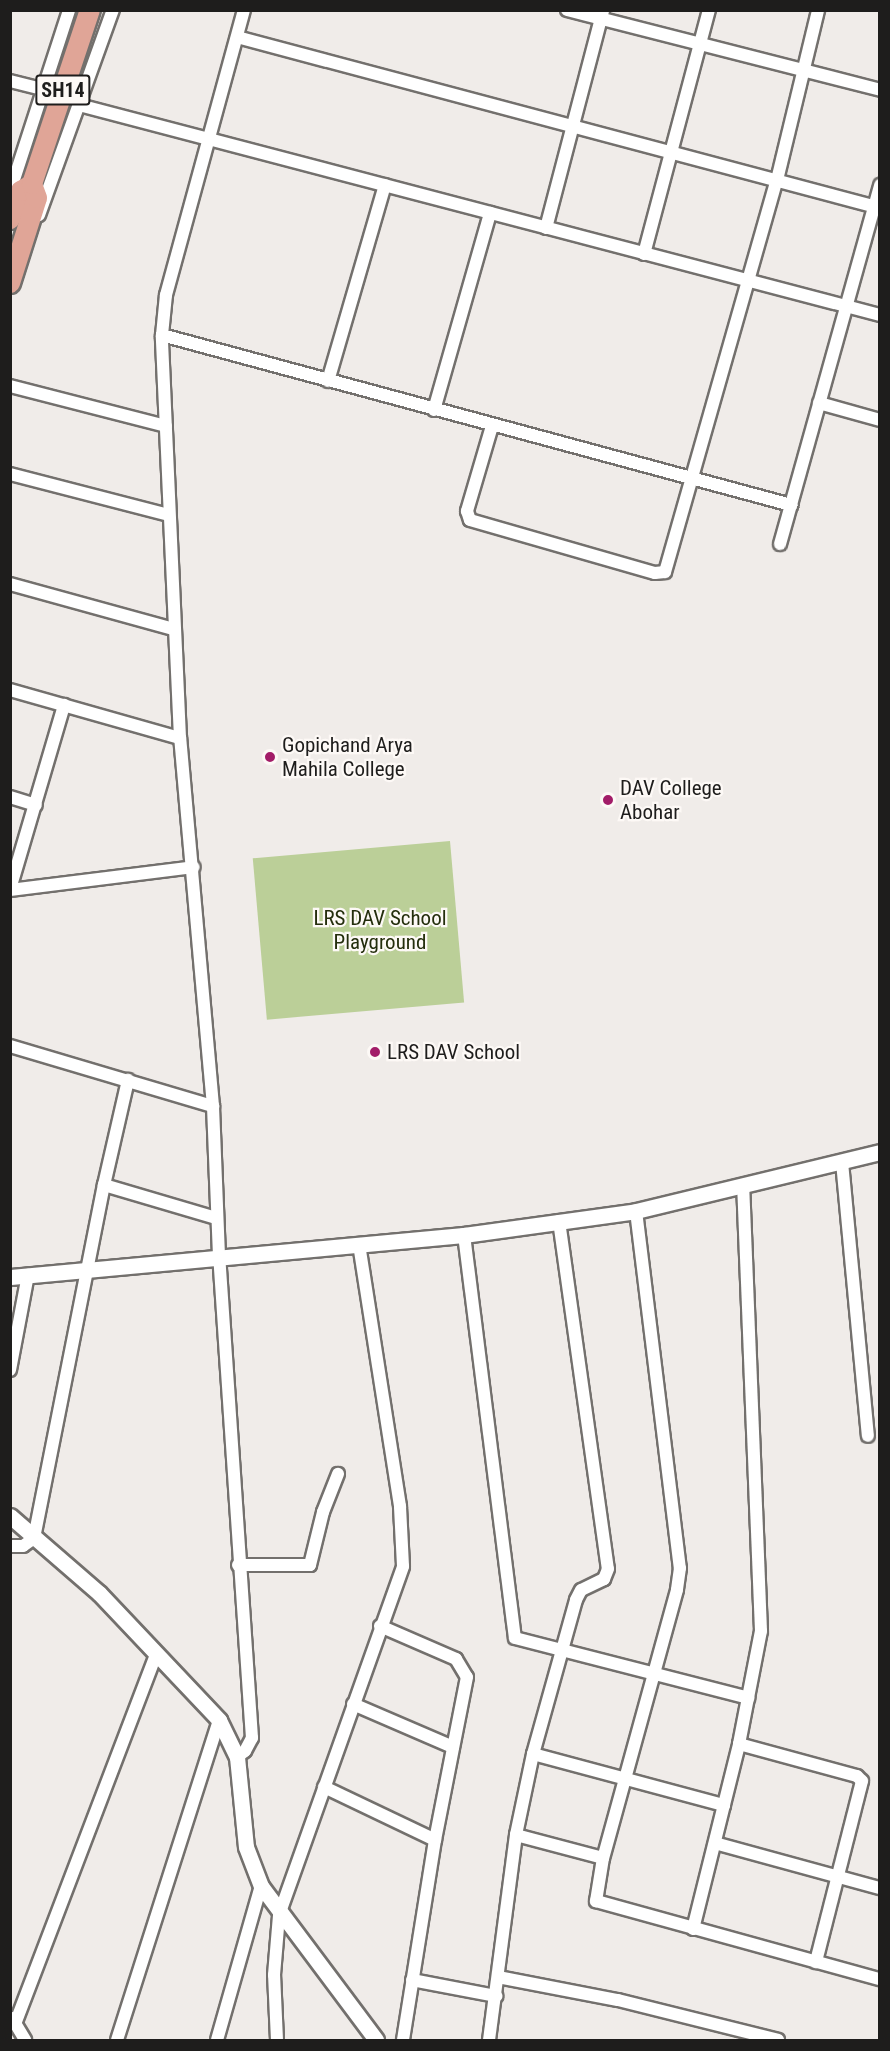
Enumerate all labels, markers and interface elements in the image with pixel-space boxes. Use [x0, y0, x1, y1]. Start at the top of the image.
road number: SH14 [34, 73, 92, 107]
place label: Gopichand Arya Mahila College [282, 732, 413, 782]
marker: Gopichand Arya Mahila College [263, 750, 277, 764]
place label: DAV College Abohar [620, 775, 722, 825]
marker: DAV College Abohar [601, 793, 615, 807]
park label: LRS DAV School Playground [313, 905, 447, 955]
place label: LRS DAV School [387, 1039, 520, 1065]
marker: LRS DAV School [368, 1045, 382, 1059]

